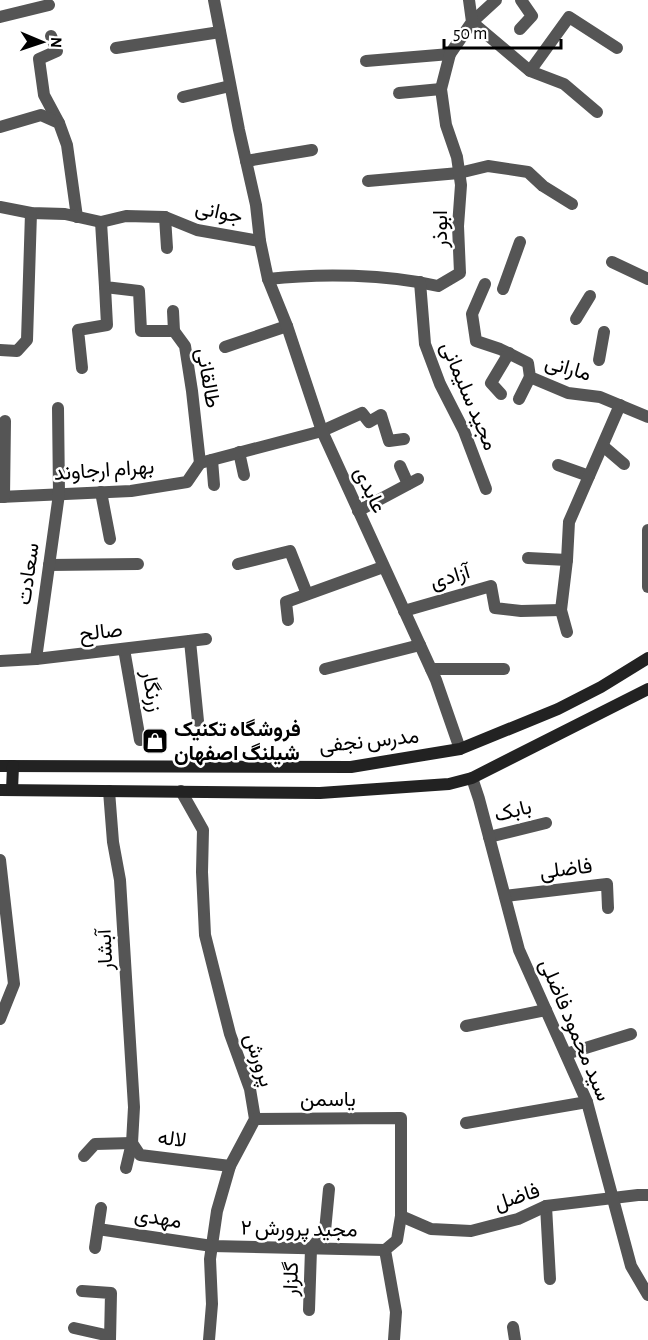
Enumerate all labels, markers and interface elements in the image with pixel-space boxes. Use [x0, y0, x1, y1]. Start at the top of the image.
north arrow [12, 12, 72, 72]
scale bar [444, 12, 561, 50]
text: 50 m [453, 25, 487, 43]
text: N [48, 37, 64, 48]
street label: جوانی [193, 197, 245, 229]
street label: ابوذر [430, 210, 453, 249]
street label: مجید سلیمانی [436, 339, 501, 454]
street label: طالقانی [191, 346, 224, 410]
street label: مارانی [542, 351, 593, 386]
street label: بهرام ارجاوند [53, 456, 155, 487]
street label: عابدی [349, 464, 390, 517]
street label: سعادت [13, 542, 43, 606]
street label: آزادی [428, 560, 475, 595]
street label: صالح [78, 619, 124, 648]
street label: زرنگار [136, 667, 166, 714]
place label: فروشگاه تکنیک شیلنگ اصفهان [174, 718, 301, 766]
street label: مدرس نجفی [318, 725, 420, 759]
shop icon: فروشگاه تکنیک شیلنگ اصفهان [140, 726, 170, 756]
street label: بابک [492, 796, 534, 827]
street label: فاضلی [538, 855, 594, 884]
street label: آبشار [93, 927, 119, 972]
street label: سید محمود فاضلی [534, 956, 614, 1105]
street label: پرورش [238, 1031, 277, 1090]
street label: یاسمن [300, 1089, 356, 1111]
street label: لاله [156, 1127, 188, 1151]
street label: فاضل [492, 1180, 543, 1215]
street label: مهدی [133, 1204, 183, 1234]
street label: مجید پرورش ۲ [240, 1217, 358, 1244]
street label: گلزار [280, 1261, 304, 1298]

